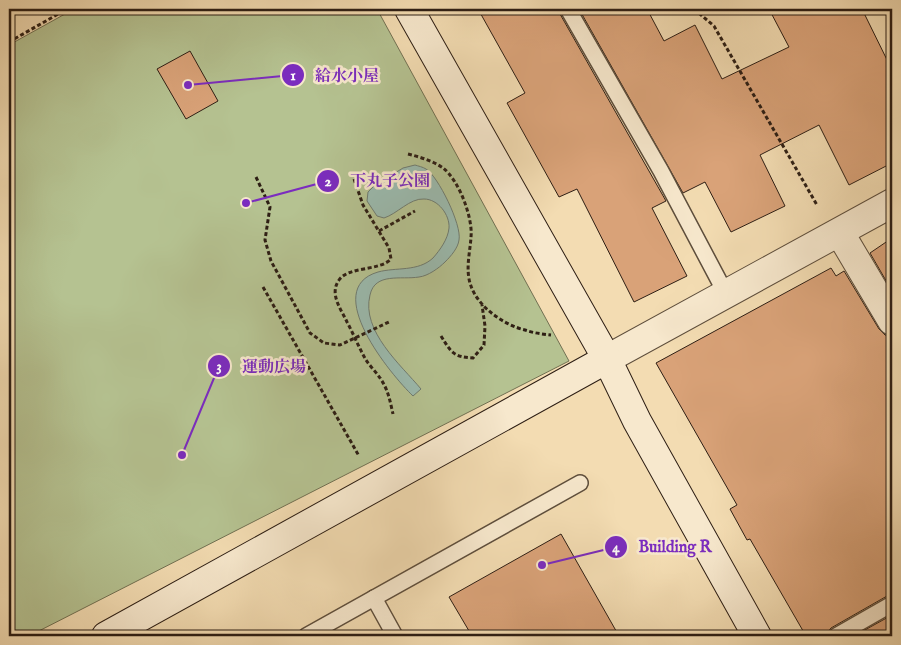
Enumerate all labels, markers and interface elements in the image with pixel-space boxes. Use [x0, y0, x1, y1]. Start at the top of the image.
callout: 給水小屋 [280, 60, 389, 91]
text: 1 [290, 66, 296, 85]
text: 給水小屋 [315, 67, 379, 87]
callout: 下丸子公園 [315, 165, 440, 196]
text: 2 [324, 172, 332, 191]
text: 下丸子公園 [350, 172, 430, 192]
callout: 運動広場 [207, 350, 316, 381]
text: 3 [216, 357, 222, 376]
text: 運動広場 [242, 358, 306, 378]
callout: Building R [603, 531, 721, 562]
text: 4 [612, 538, 620, 557]
text: Building R [638, 538, 712, 558]

